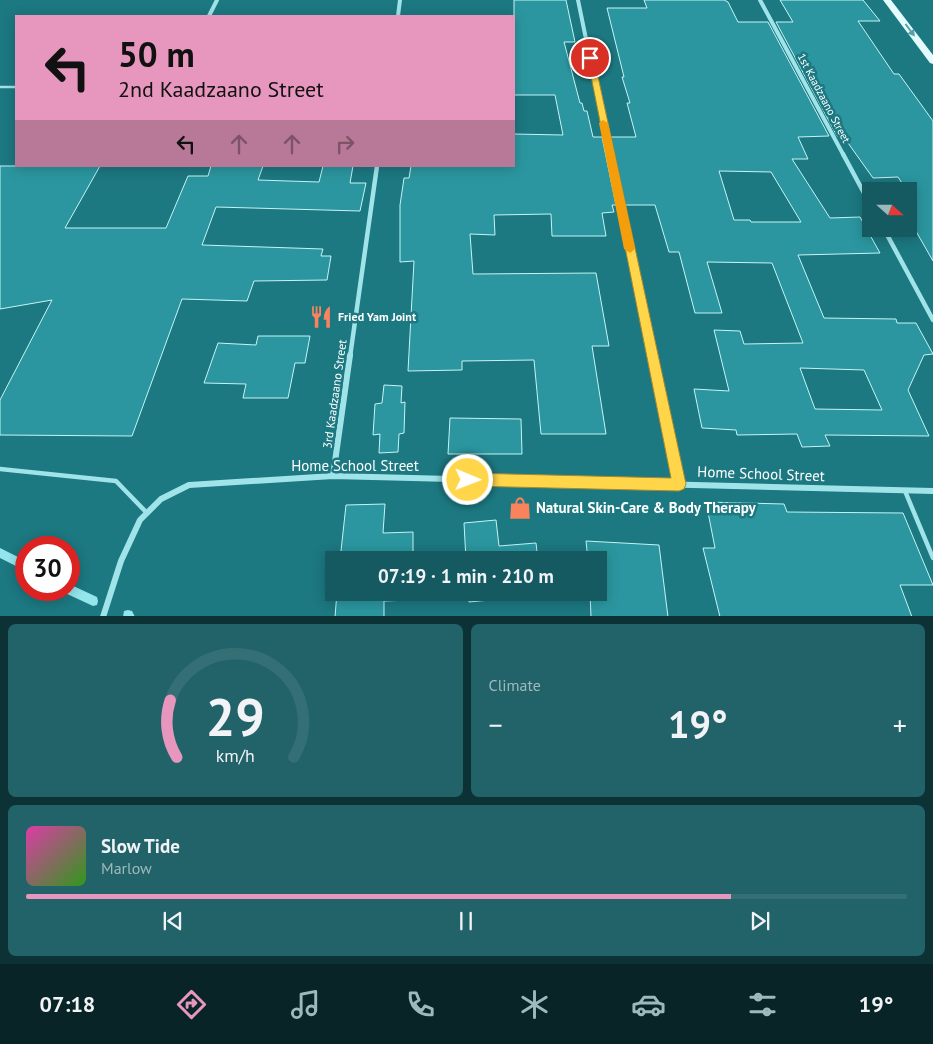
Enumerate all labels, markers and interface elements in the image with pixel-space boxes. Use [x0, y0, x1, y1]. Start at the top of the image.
one-way arrow [904, 23, 915, 36]
text: 50 m [118, 31, 195, 77]
icon: left [35, 35, 100, 100]
pin [569, 37, 611, 79]
icon: arrive [576, 44, 604, 72]
street label: 1st Kaadzaano Street [795, 51, 854, 145]
text: 2nd Kaadzaano Street [118, 75, 324, 103]
icon: left [172, 130, 200, 158]
icon: ahead [225, 130, 253, 158]
icon: ahead [278, 130, 306, 158]
icon: right [331, 130, 359, 158]
north arrow [862, 182, 918, 238]
map controls [862, 182, 917, 237]
restaurant icon: Fried Yam Joint [308, 304, 334, 330]
place label: Fried Yam Joint [338, 309, 417, 324]
street label: 3rd Kaadzaano Street [319, 339, 350, 449]
position arrow [441, 453, 493, 505]
street label: Home School Street [291, 456, 419, 475]
street label: Home School Street [697, 462, 825, 485]
shop icon: Natural Skin-Care & Body Therapy [507, 495, 533, 521]
place label: Natural Skin-Care & Body Therapy [536, 498, 757, 517]
speed limit sign: 30 [15, 536, 80, 601]
text: 07:19 · 1 min · 210 m [378, 564, 554, 588]
text: Climate [489, 675, 541, 695]
text: 29 [206, 683, 265, 750]
text: 19° [668, 699, 728, 748]
text: − [489, 706, 503, 743]
text: + [893, 706, 907, 743]
text: km/h [216, 744, 255, 767]
text: Slow Tide [101, 834, 180, 858]
text: Marlow [101, 858, 152, 878]
icon: previous [159, 907, 187, 935]
icon: pause [452, 907, 480, 935]
icon: next [746, 907, 774, 935]
icon: directions [174, 987, 209, 1022]
icon: music [288, 987, 323, 1022]
icon: phone [403, 987, 438, 1022]
icon: climate [517, 987, 552, 1022]
icon: car [631, 987, 666, 1022]
icon: filters [745, 987, 780, 1022]
text: 07:18 [40, 990, 95, 1018]
text: 19° [859, 990, 893, 1018]

